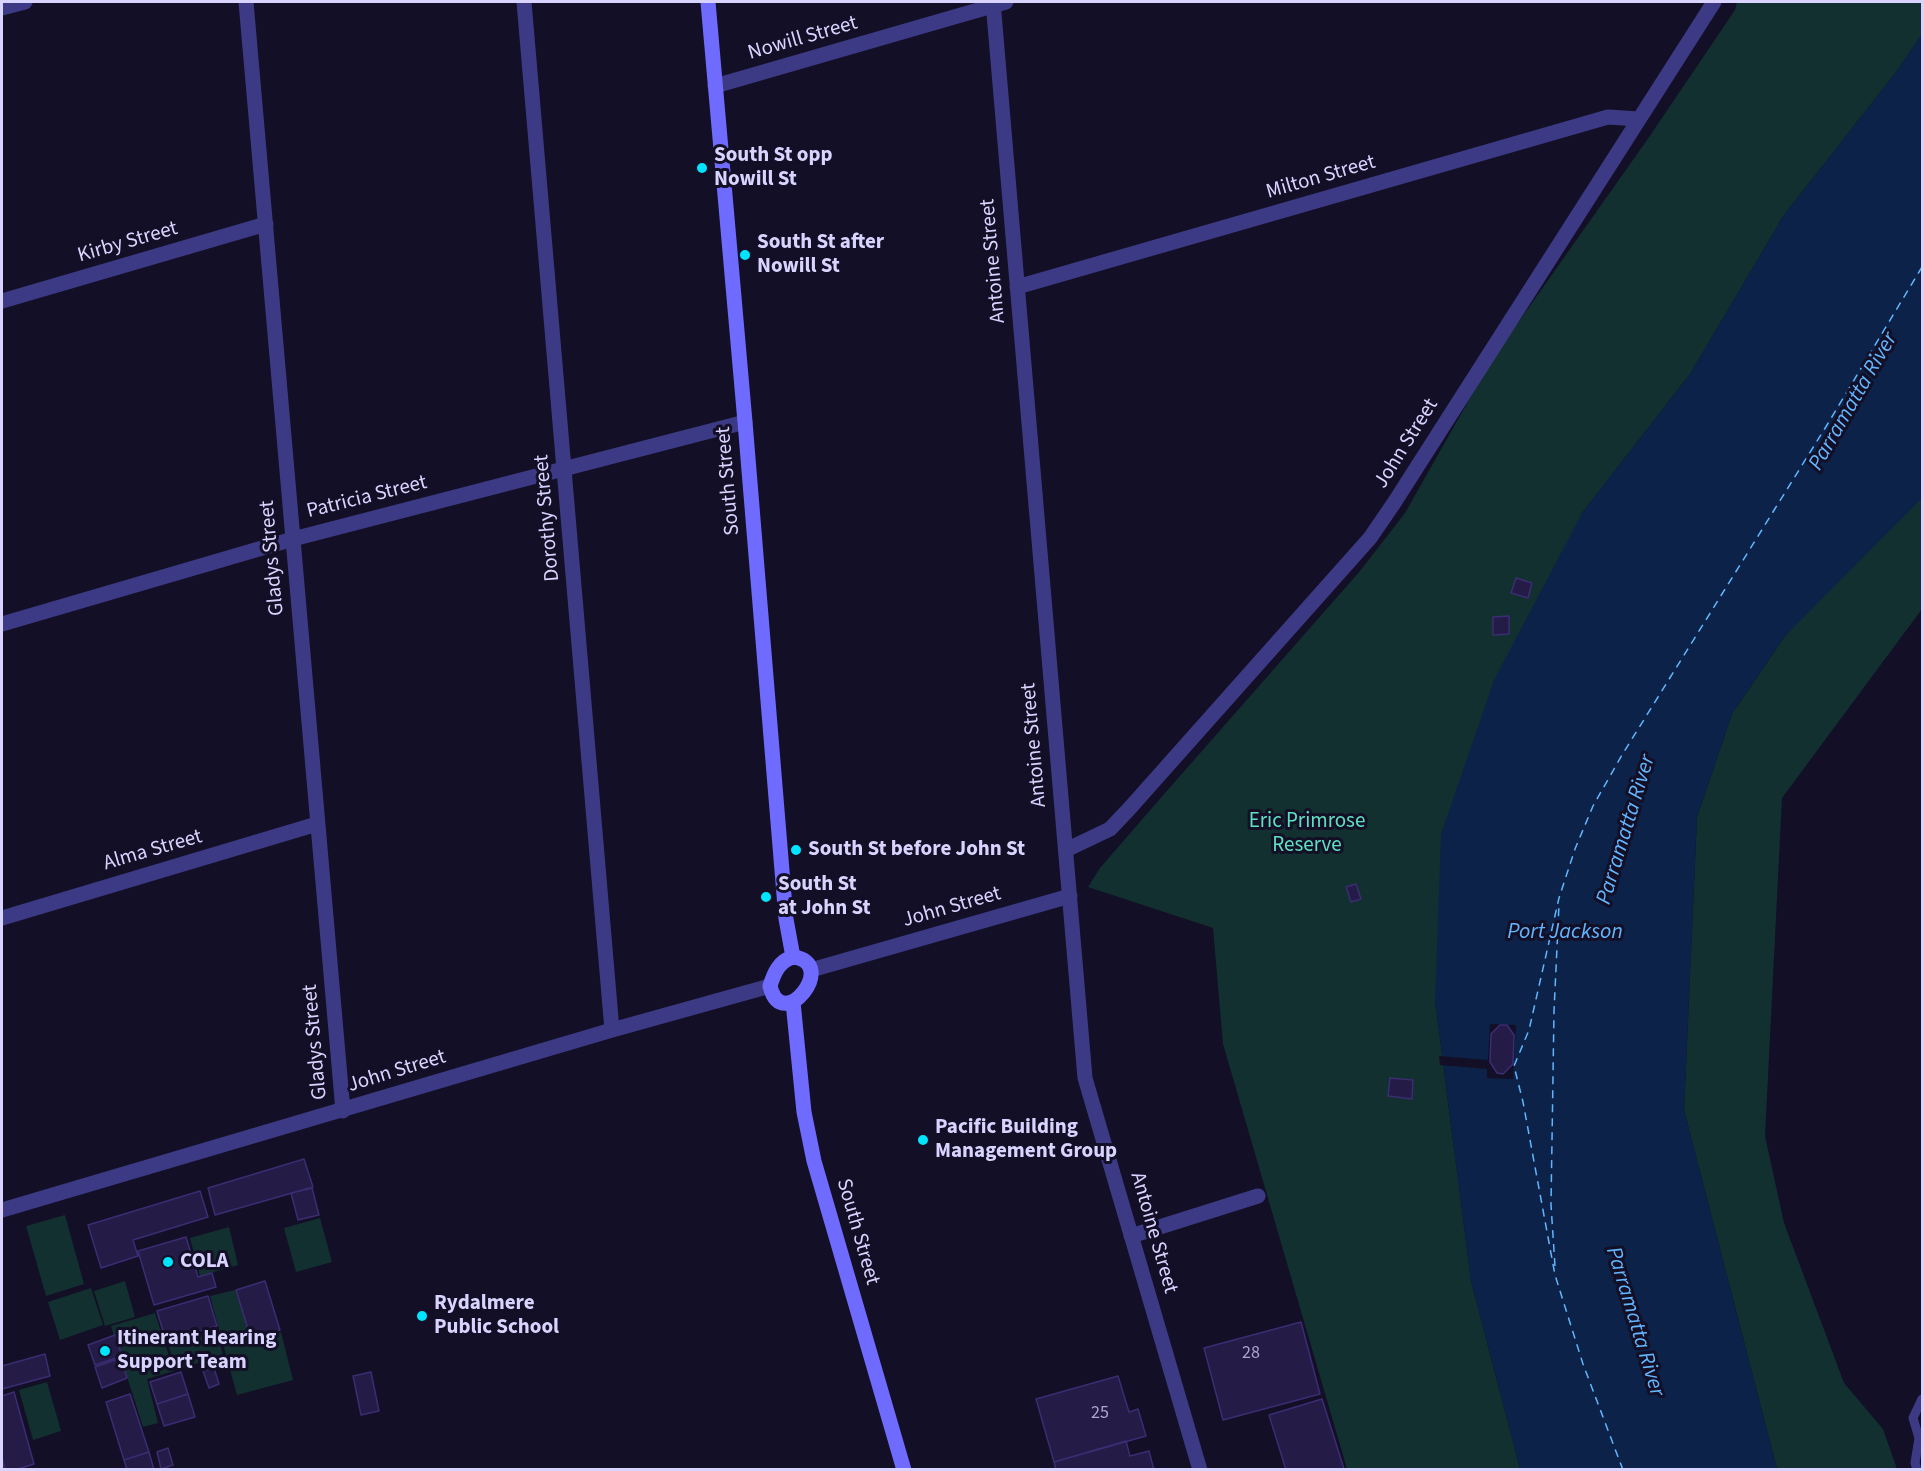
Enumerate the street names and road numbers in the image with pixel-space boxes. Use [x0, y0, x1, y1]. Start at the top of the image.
street label: Nowill Street [745, 11, 861, 67]
street label: Milton Street [1264, 150, 1378, 206]
street label: Antoine Street [976, 198, 1012, 324]
street label: Kirby Street [75, 217, 181, 269]
street label: John Street [1370, 394, 1444, 494]
street label: South Street [712, 425, 746, 537]
street label: Dorothy Street [530, 453, 566, 583]
street label: Patricia Street [304, 471, 430, 525]
street label: Gladys Street [255, 499, 291, 617]
street label: Antoine Street [1017, 682, 1053, 808]
street label: Alma Street [101, 825, 205, 877]
street label: John Street [900, 882, 1004, 934]
street label: Gladys Street [298, 983, 334, 1101]
street label: John Street [345, 1045, 449, 1099]
street label: Antoine Street [1124, 1169, 1182, 1297]
street label: South Street [830, 1176, 884, 1288]

